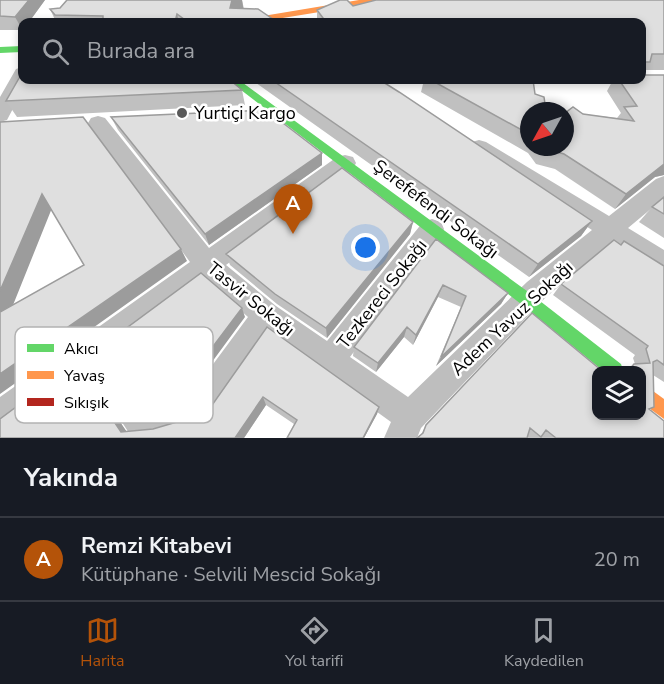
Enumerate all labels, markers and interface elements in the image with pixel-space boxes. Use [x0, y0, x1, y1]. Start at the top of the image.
search box [18, 18, 646, 84]
icon: search [39, 35, 72, 68]
text: Burada ara [87, 36, 195, 66]
place label: Yurtiçi Kargo [193, 101, 296, 125]
north arrow [520, 102, 574, 156]
marker: Yurtiçi Kargo [175, 106, 189, 120]
street label: Şerefefendi Sokağı [368, 154, 504, 264]
pin: A [274, 184, 312, 234]
your location [351, 233, 380, 262]
street label: Tezkereci Sokağı [332, 234, 432, 354]
street label: Adem Yavuz Sokağı [446, 255, 578, 381]
street label: Tasvir Sokağı [202, 256, 300, 342]
legend [15, 327, 213, 423]
text: Akıcı [64, 338, 99, 360]
text: Yavaş [63, 365, 105, 387]
map controls [592, 366, 646, 420]
button: layers [592, 366, 646, 420]
text: Sıkışık [64, 392, 110, 414]
text: Yakında [24, 460, 118, 495]
text: Remzi Kitabevi [81, 531, 232, 561]
text: A [36, 546, 51, 573]
text: 20 m [594, 546, 640, 573]
text: Kütüphane · Selvili Mescid Sokağı [81, 561, 381, 588]
tab: Harita [80, 614, 124, 672]
tab: Yol tarifi [285, 614, 344, 672]
tab: Kaydedilen [504, 614, 584, 672]

